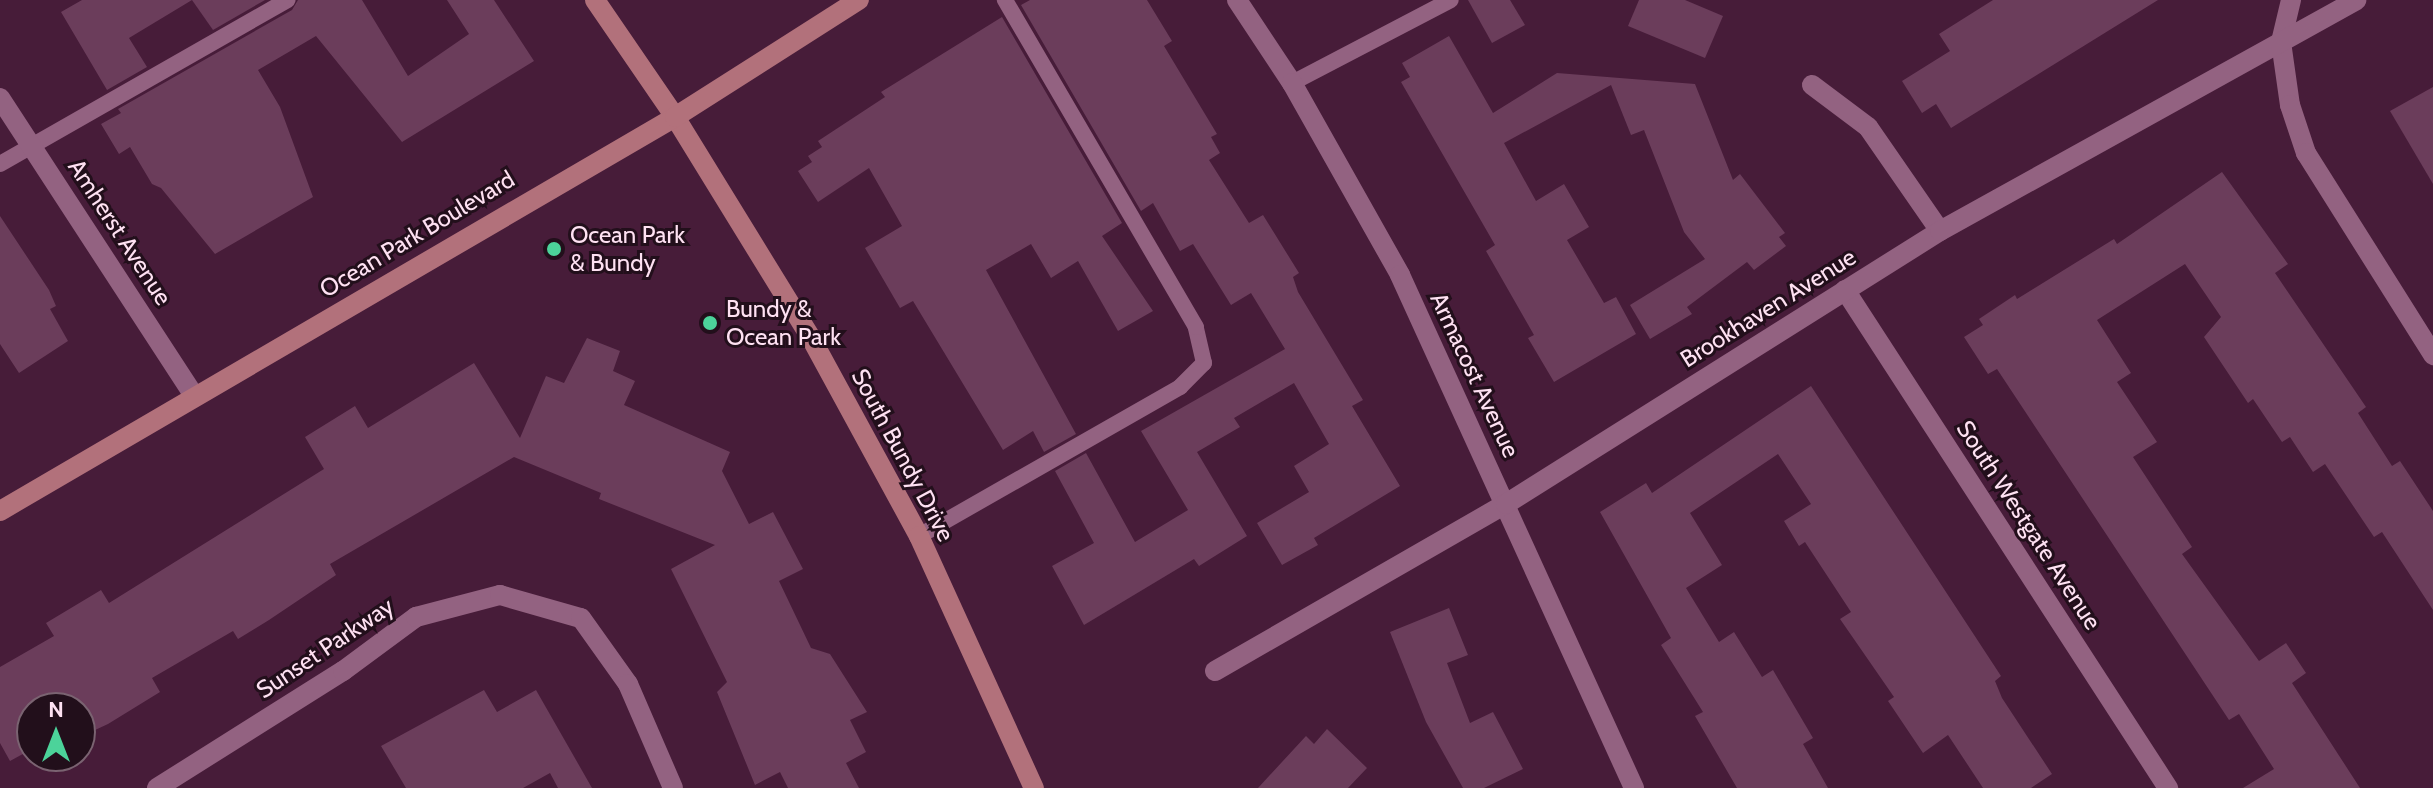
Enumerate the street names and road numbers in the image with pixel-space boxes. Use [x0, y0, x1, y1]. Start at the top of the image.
street label: Amherst Avenue [62, 154, 178, 310]
street label: Ocean Park Boulevard [314, 164, 520, 304]
street label: Brookhaven Avenue [1675, 242, 1861, 374]
street label: Armacost Avenue [1424, 288, 1526, 462]
street label: South Bundy Drive [845, 364, 961, 546]
street label: South Westgate Avenue [1951, 415, 2107, 635]
street label: Sunset Parkway [251, 592, 399, 704]

